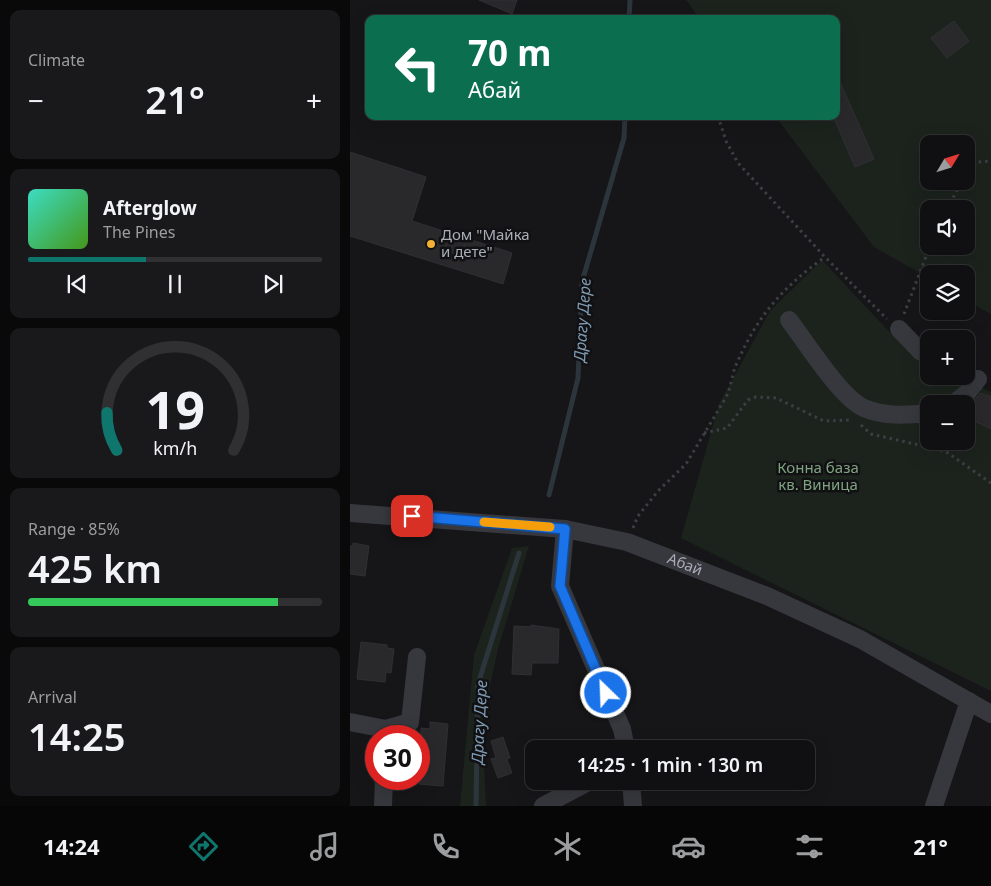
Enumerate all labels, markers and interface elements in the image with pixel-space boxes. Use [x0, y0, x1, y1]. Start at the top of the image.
text: 70 m [468, 29, 551, 76]
icon: left [385, 35, 450, 100]
text: Climate [28, 49, 85, 71]
text: 21° [145, 73, 205, 125]
text: Абай [468, 74, 521, 104]
text: − [28, 81, 44, 119]
text: + [306, 81, 322, 119]
north arrow [920, 135, 975, 190]
map controls [920, 135, 975, 450]
text: Afterglow [103, 195, 197, 221]
button: sound [920, 200, 975, 255]
text: The Pines [103, 221, 175, 243]
place label: Дом "Майка и дете" [441, 224, 530, 261]
marker: Дом "Майка и дете" [425, 238, 437, 250]
button: layers [920, 265, 975, 320]
icon: previous [63, 270, 91, 298]
icon: pause [161, 270, 189, 298]
icon: next [259, 270, 287, 298]
water label: Драгу Дере [568, 277, 596, 365]
button: + [920, 330, 975, 385]
text: 19 [145, 373, 205, 444]
button: − [920, 395, 975, 450]
text: km/h [153, 436, 197, 460]
park label: Конна база кв. Виница [777, 457, 859, 494]
pin [391, 495, 433, 537]
icon: arrive [398, 502, 426, 530]
text: Range · 85% [28, 518, 120, 540]
text: 425 km [28, 542, 162, 594]
street label: Абай [665, 548, 706, 579]
position arrow [579, 666, 631, 718]
water label: Драгу Дере [466, 679, 492, 767]
text: Arrival [28, 686, 77, 708]
text: 14:25 [28, 710, 125, 762]
speed limit sign: 30 [365, 725, 430, 790]
text: 14:25 · 1 min · 130 m [577, 752, 763, 778]
icon: directions [186, 829, 221, 864]
icon: music [307, 829, 342, 864]
icon: phone [428, 829, 463, 864]
icon: climate [550, 829, 585, 864]
icon: car [671, 829, 706, 864]
icon: filters [792, 829, 827, 864]
text: 14:24 [43, 831, 100, 861]
text: 21° [913, 831, 948, 861]

